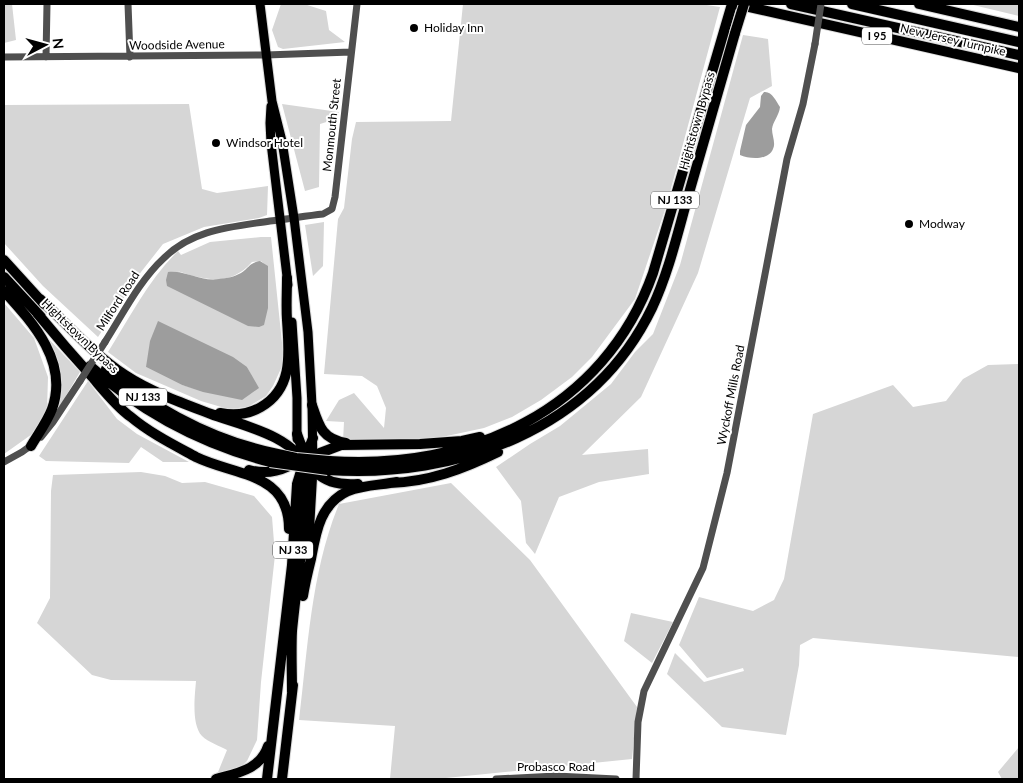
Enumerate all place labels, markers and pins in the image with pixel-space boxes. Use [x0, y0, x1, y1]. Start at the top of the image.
place label: Holiday Inn [424, 20, 484, 35]
marker: Holiday Inn [408, 22, 420, 34]
place label: Windsor Hotel [226, 135, 303, 150]
marker: Windsor Hotel [210, 137, 222, 149]
place label: Modway [919, 216, 966, 231]
marker: Modway [903, 218, 915, 230]

